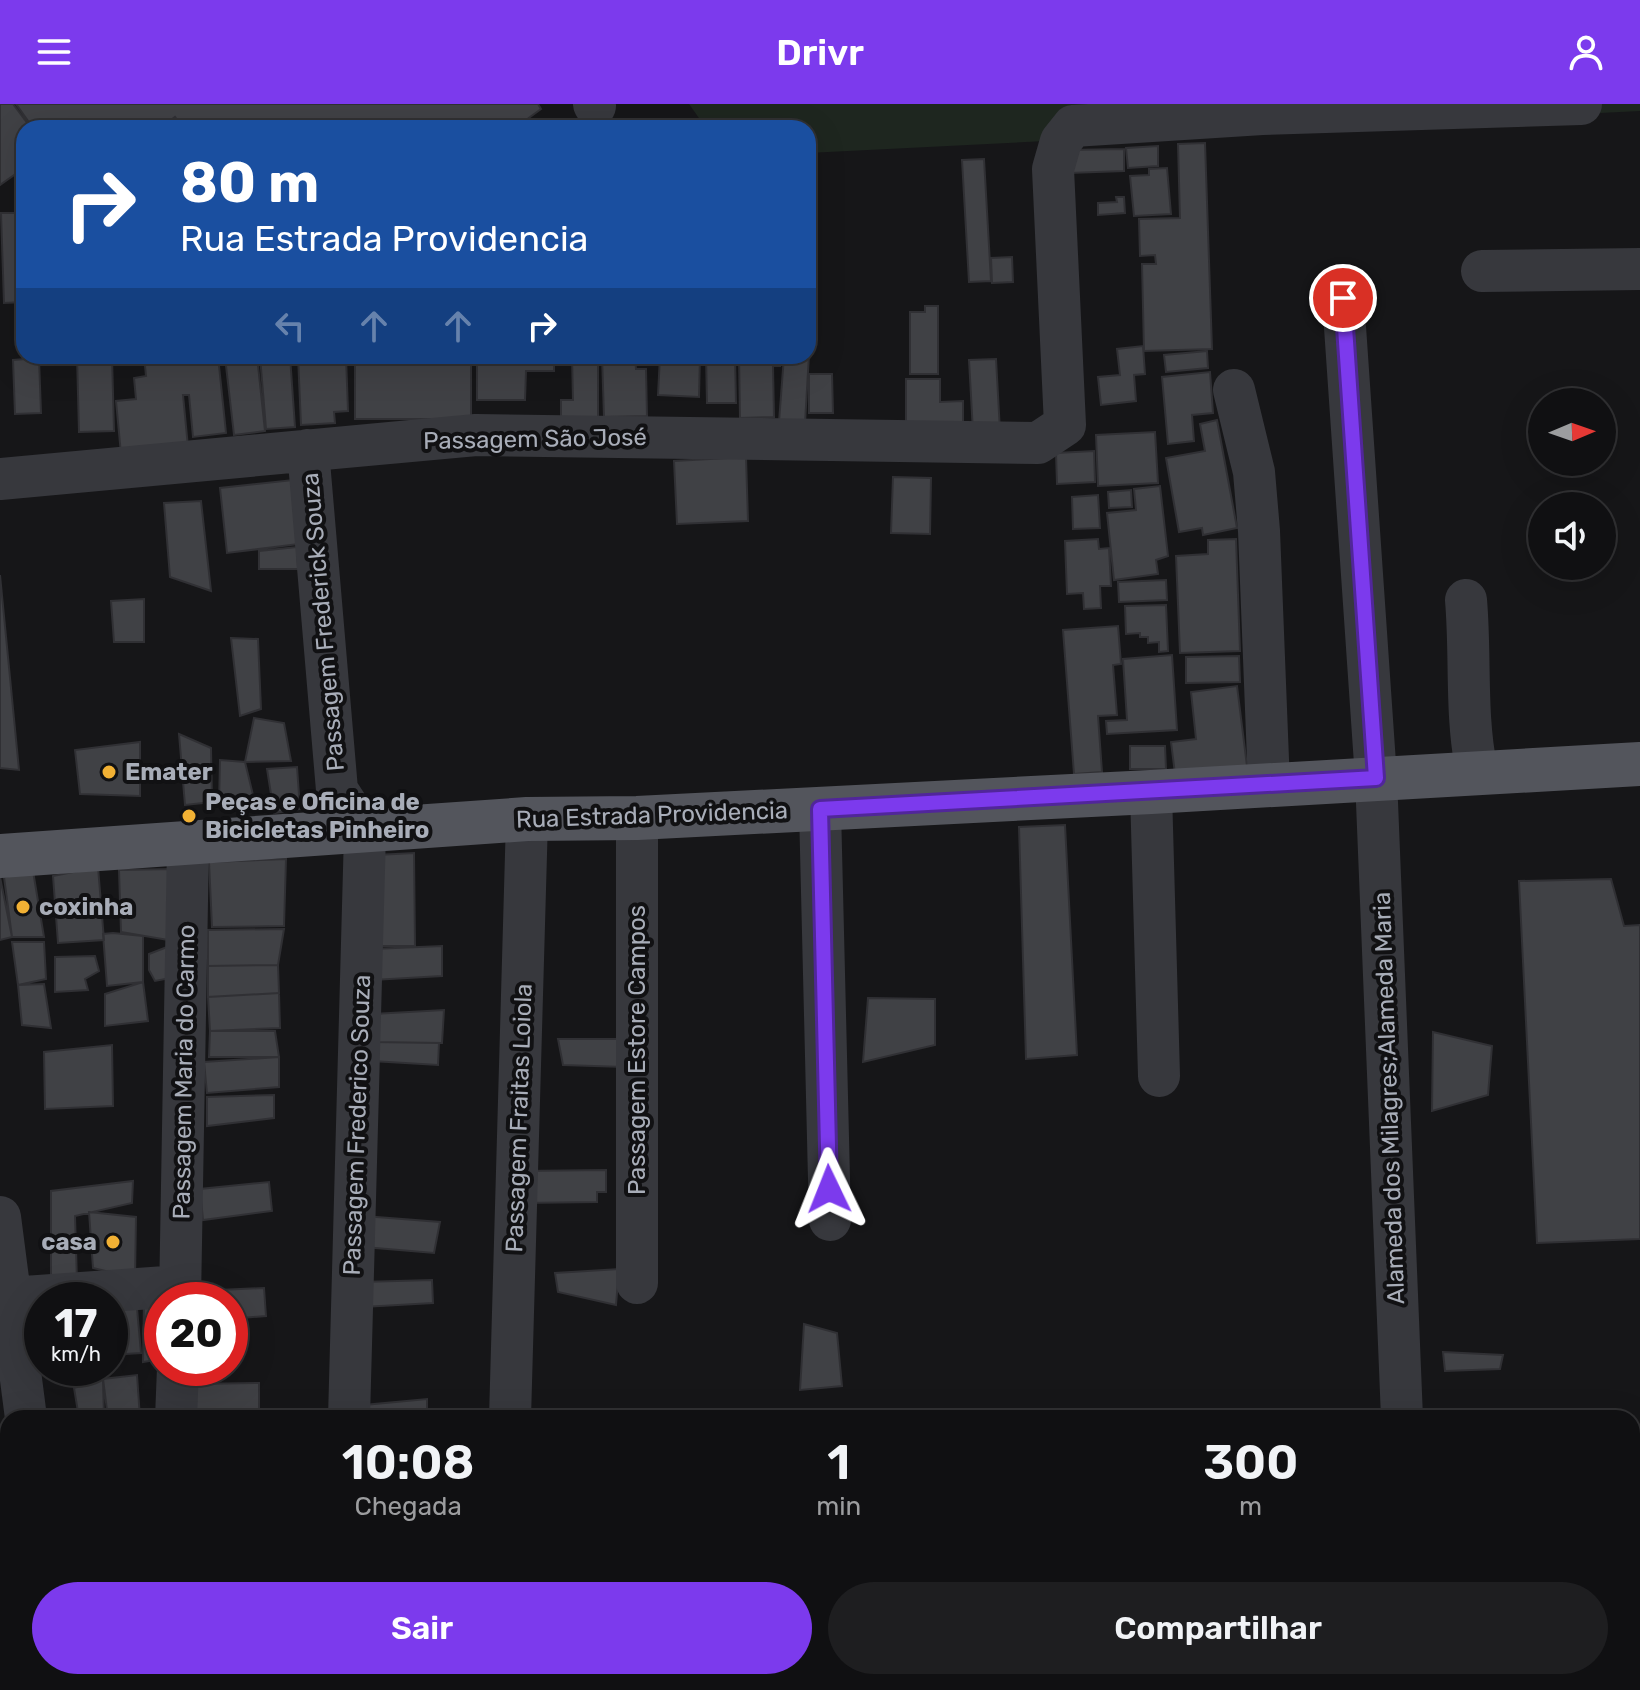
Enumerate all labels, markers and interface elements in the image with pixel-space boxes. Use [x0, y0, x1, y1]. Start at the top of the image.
icon: menu [32, 30, 76, 74]
icon: person [1564, 30, 1608, 74]
text: Drivr [776, 31, 864, 74]
text: 80 m [180, 150, 319, 216]
icon: right [48, 152, 152, 256]
text: Rua Estrada Providencia [180, 217, 588, 260]
pin [1309, 264, 1377, 332]
icon: arrive [1321, 276, 1365, 320]
icon: left [268, 304, 312, 348]
icon: ahead [352, 304, 396, 348]
icon: ahead [436, 304, 480, 348]
icon: right [520, 304, 564, 348]
north arrow [1528, 388, 1616, 476]
map controls [1528, 388, 1616, 580]
street label: Passagem São José [423, 423, 647, 455]
street label: Passagem Frederick Souza [296, 472, 350, 772]
button: sound [1528, 492, 1616, 580]
place label: Emater [125, 758, 213, 786]
marker: Emater [100, 763, 118, 781]
place label: Peças e Oficina de Bicicletas Pinheiro [205, 788, 429, 844]
street label: Rua Estrada Providencia [515, 796, 789, 834]
marker: Peças e Oficina de Bicicletas Pinheiro [180, 807, 198, 825]
street label: Alameda dos Milagres;Alameda Maria [1368, 891, 1410, 1305]
place label: coxinha [39, 893, 134, 921]
marker: coxinha [14, 898, 32, 916]
street label: Passagem Estore Campos [623, 905, 651, 1195]
street label: Passagem Maria do Carmo [167, 924, 201, 1220]
street label: Passagem Frederico Souza [338, 974, 376, 1276]
street label: Passagem Fraitas Loiola [500, 983, 538, 1253]
position arrow [787, 1147, 871, 1231]
place label: casa [41, 1228, 97, 1256]
marker: casa [104, 1233, 122, 1251]
speed limit sign: 20 [144, 1282, 248, 1386]
text: 17 [55, 1300, 97, 1347]
text: km/h [51, 1342, 101, 1366]
text: 10:08 [342, 1434, 474, 1491]
text: 1 [827, 1434, 850, 1491]
text: 300 [1203, 1434, 1298, 1491]
text: Chegada [354, 1491, 462, 1522]
text: min [816, 1491, 861, 1522]
text: m [1239, 1491, 1262, 1522]
button: Sair [32, 1582, 812, 1674]
button: Compartilhar [828, 1582, 1608, 1674]

